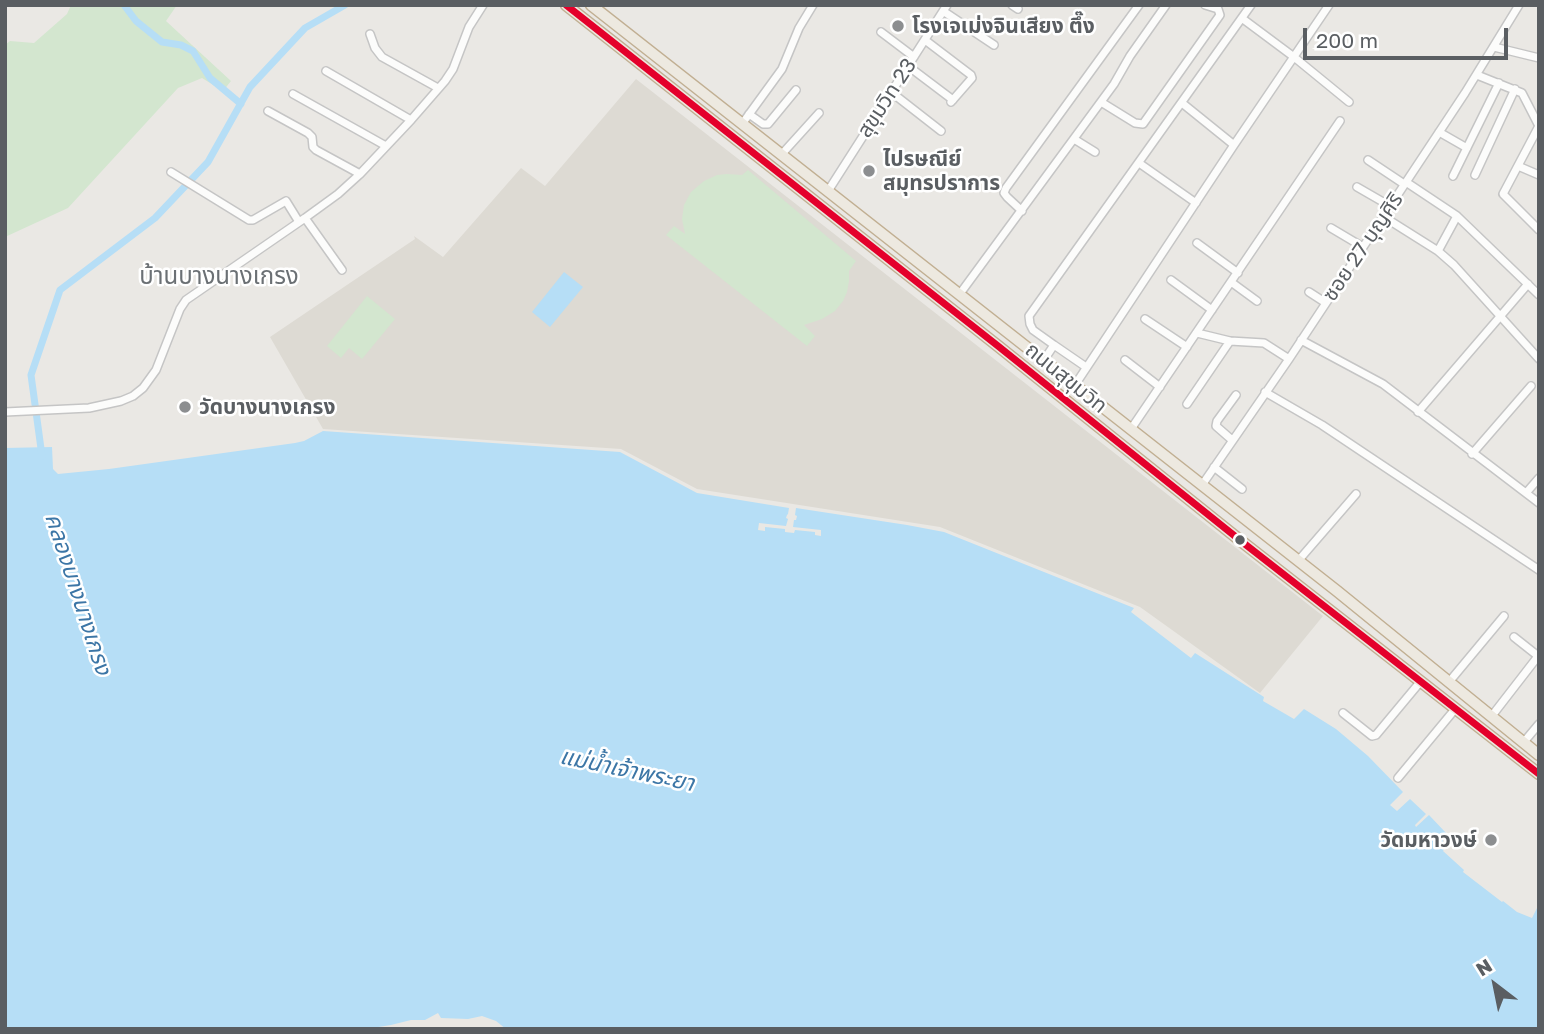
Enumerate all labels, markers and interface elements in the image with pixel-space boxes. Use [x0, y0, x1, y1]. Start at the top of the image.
place label: โรงเจเม่งจินเสียง ตึ๊ง [912, 13, 1095, 39]
scale bar [1306, 14, 1511, 58]
marker: โรงเจเม่งจินเสียง ตึ๊ง [890, 18, 906, 34]
text: 200 m [1316, 27, 1378, 53]
street label: สุขุมวิท 23 [852, 54, 922, 142]
place label: ไปรษณีย์ สมุทรปราการ [883, 146, 1000, 196]
marker: ไปรษณีย์ สมุทรปราการ [861, 163, 877, 179]
street label: ซอย 27 บุญศิริ [1318, 188, 1408, 306]
district label: บ้านบางนางเกรง [139, 262, 299, 290]
street label: ถนนสุขุมวิท [1020, 337, 1112, 419]
place label: วัดบางนางเกรง [199, 394, 335, 420]
marker: วัดบางนางเกรง [177, 399, 193, 415]
water label: คลองบางนางเกรง [39, 510, 117, 678]
unlabelled marker [1233, 533, 1247, 547]
water label: แม่น้ำเจ้าพระยา [557, 742, 697, 798]
place label: วัดมหาวงษ์ [1380, 827, 1477, 853]
marker: วัดมหาวงษ์ [1483, 832, 1499, 848]
north arrow [1460, 950, 1530, 1020]
text: N [1471, 953, 1496, 980]

